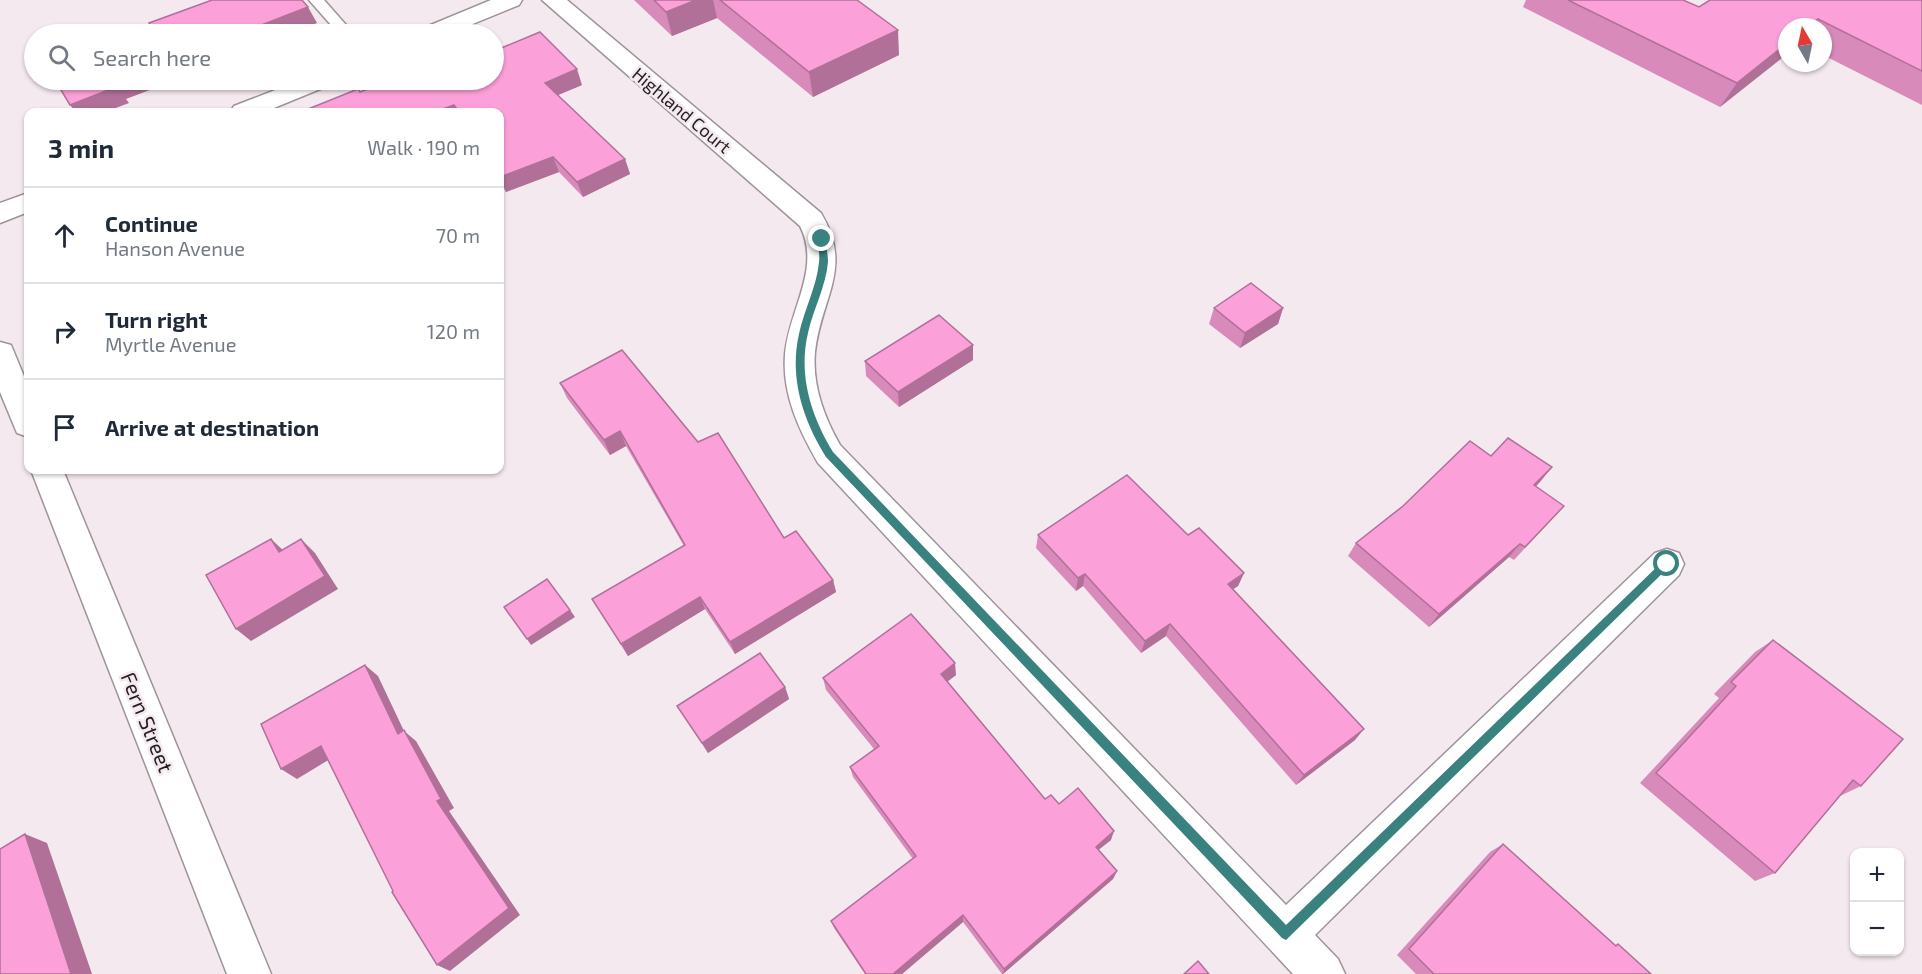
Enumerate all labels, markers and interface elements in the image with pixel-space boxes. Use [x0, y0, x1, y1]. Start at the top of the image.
north arrow [1778, 18, 1832, 72]
search box [24, 24, 504, 90]
icon: search [45, 41, 78, 74]
text: Search here [93, 44, 211, 70]
street label: Highland Court [628, 62, 736, 158]
text: 3 min [48, 132, 114, 163]
text: Walk · 190 m [367, 135, 480, 159]
text: Continue [105, 210, 198, 236]
icon: ahead [48, 219, 81, 252]
text: 70 m [436, 223, 480, 247]
route end [808, 225, 834, 251]
text: Hanson Avenue [105, 236, 245, 260]
text: Turn right [105, 306, 207, 332]
icon: right [48, 315, 81, 348]
text: 120 m [427, 319, 480, 343]
text: Myrtle Avenue [105, 332, 236, 356]
icon: arrive [48, 411, 81, 444]
text: Arrive at destination [105, 414, 319, 440]
route start [1653, 550, 1679, 576]
street label: Fern Street [117, 668, 179, 776]
map controls [1850, 848, 1904, 956]
button: + [1850, 848, 1904, 902]
button: − [1850, 902, 1904, 956]

